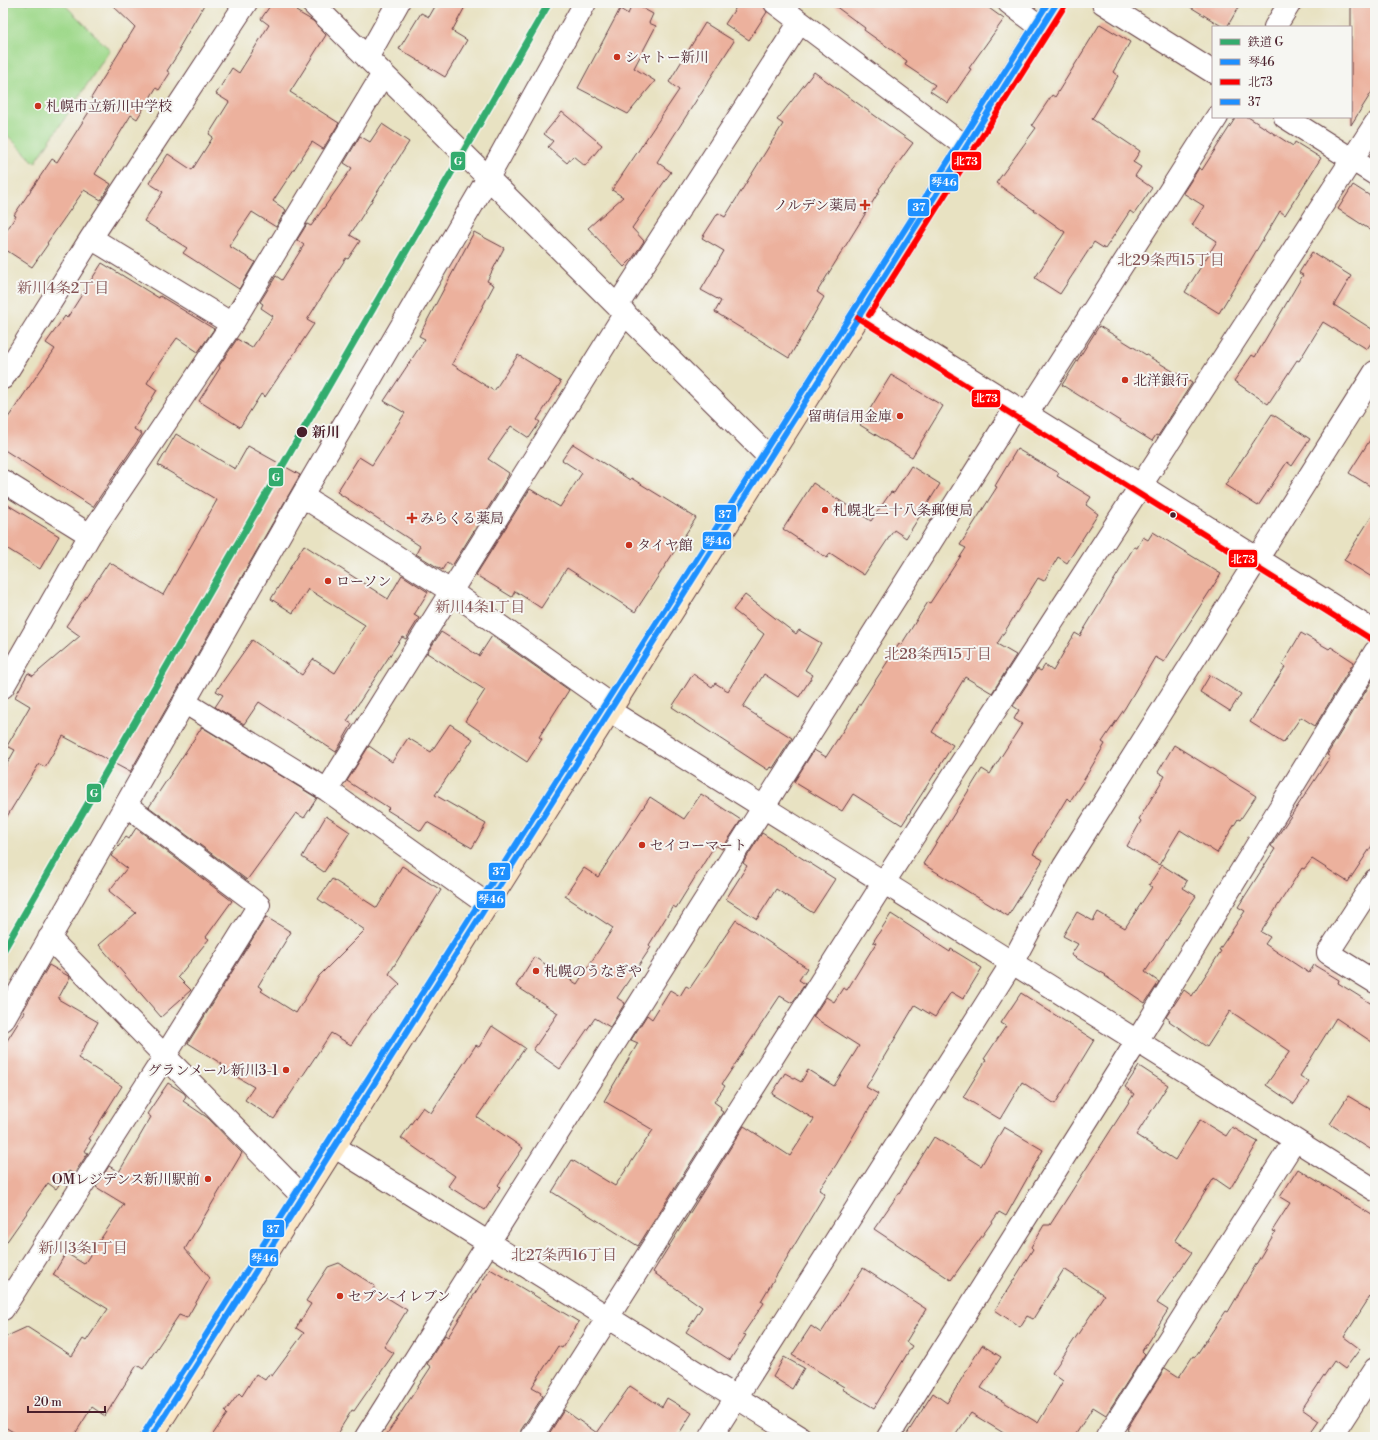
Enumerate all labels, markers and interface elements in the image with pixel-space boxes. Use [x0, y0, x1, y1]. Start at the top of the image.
legend [1212, 26, 1352, 118]
text: 鉄道 G [1247, 35, 1283, 50]
place label: シャトー新川 [625, 49, 709, 67]
marker: シャトー新川 [612, 52, 622, 62]
text: 琴46 [1248, 55, 1274, 70]
text: 北73 [1248, 75, 1273, 90]
text: 37 [1248, 95, 1260, 110]
place label: 札幌市立新川中学校 [46, 98, 172, 116]
marker: 札幌市立新川中学校 [33, 101, 43, 111]
line badge: G [450, 151, 466, 171]
line badge: 北73 [951, 151, 982, 171]
text: G [454, 155, 463, 169]
text: 北73 [954, 155, 978, 169]
line badge: 琴46 [929, 173, 959, 192]
text: 琴46 [931, 176, 957, 190]
place label: ノルデン薬局 [774, 197, 857, 215]
line badge: 37 [907, 198, 930, 217]
marker: ノルデン薬局 [860, 200, 870, 210]
text: 37 [913, 201, 926, 215]
district label: 北29条西15丁目 [1117, 251, 1225, 270]
district label: 新川4条2丁目 [17, 279, 109, 298]
place label: 北洋銀行 [1133, 372, 1189, 390]
marker: 北洋銀行 [1120, 375, 1130, 385]
line badge: 北73 [971, 389, 1001, 408]
text: 北73 [974, 392, 998, 406]
place label: 留萌信用金庫 [808, 408, 892, 426]
marker: 留萌信用金庫 [895, 411, 905, 421]
place label: 新川 [312, 424, 340, 442]
marker: 新川 [295, 425, 309, 439]
line badge: G [268, 467, 284, 487]
text: G [272, 471, 281, 485]
place label: 札幌北二十八条郵便局 [833, 502, 973, 520]
line badge: 37 [714, 504, 737, 523]
marker: 札幌北二十八条郵便局 [820, 505, 830, 515]
text: 37 [719, 508, 732, 522]
place label: みらくる薬局 [420, 510, 504, 528]
unlabelled marker [1168, 510, 1178, 520]
marker: みらくる薬局 [407, 513, 417, 523]
line badge: 琴46 [702, 531, 732, 550]
text: 琴46 [704, 535, 730, 549]
place label: タイヤ館 [637, 537, 693, 555]
marker: タイヤ館 [624, 540, 634, 550]
line badge: 北73 [1228, 549, 1258, 568]
text: 北73 [1231, 553, 1255, 567]
place label: ローソン [336, 573, 391, 591]
marker: ローソン [323, 576, 333, 586]
district label: 新川4条1丁目 [435, 598, 525, 617]
district label: 北28条西15丁目 [884, 645, 992, 664]
line badge: G [86, 783, 102, 803]
text: G [90, 787, 99, 801]
place label: セイコーマート [650, 837, 747, 855]
marker: セイコーマート [637, 840, 647, 850]
line badge: 37 [488, 862, 511, 881]
text: 37 [493, 865, 506, 879]
line badge: 琴46 [476, 890, 506, 909]
text: 琴46 [478, 893, 504, 907]
place label: 札幌のうなぎや [544, 963, 642, 981]
marker: 札幌のうなぎや [531, 966, 541, 976]
place label: グランメール新川3-1 [147, 1062, 278, 1080]
marker: グランメール新川3-1 [281, 1065, 291, 1075]
place label: OMレジデンス新川駅前 [52, 1171, 200, 1189]
marker: OMレジデンス新川駅前 [203, 1174, 213, 1184]
line badge: 37 [262, 1219, 285, 1238]
text: 37 [267, 1223, 280, 1237]
district label: 新川3条1丁目 [38, 1239, 128, 1258]
district label: 北27条西16丁目 [511, 1246, 617, 1265]
line badge: 琴46 [249, 1248, 279, 1267]
text: 琴46 [251, 1252, 277, 1266]
place label: セブン-イレブン [348, 1288, 450, 1306]
marker: セブン-イレブン [335, 1291, 345, 1301]
scale bar [28, 1388, 105, 1414]
text: 20 m [34, 1395, 62, 1410]

